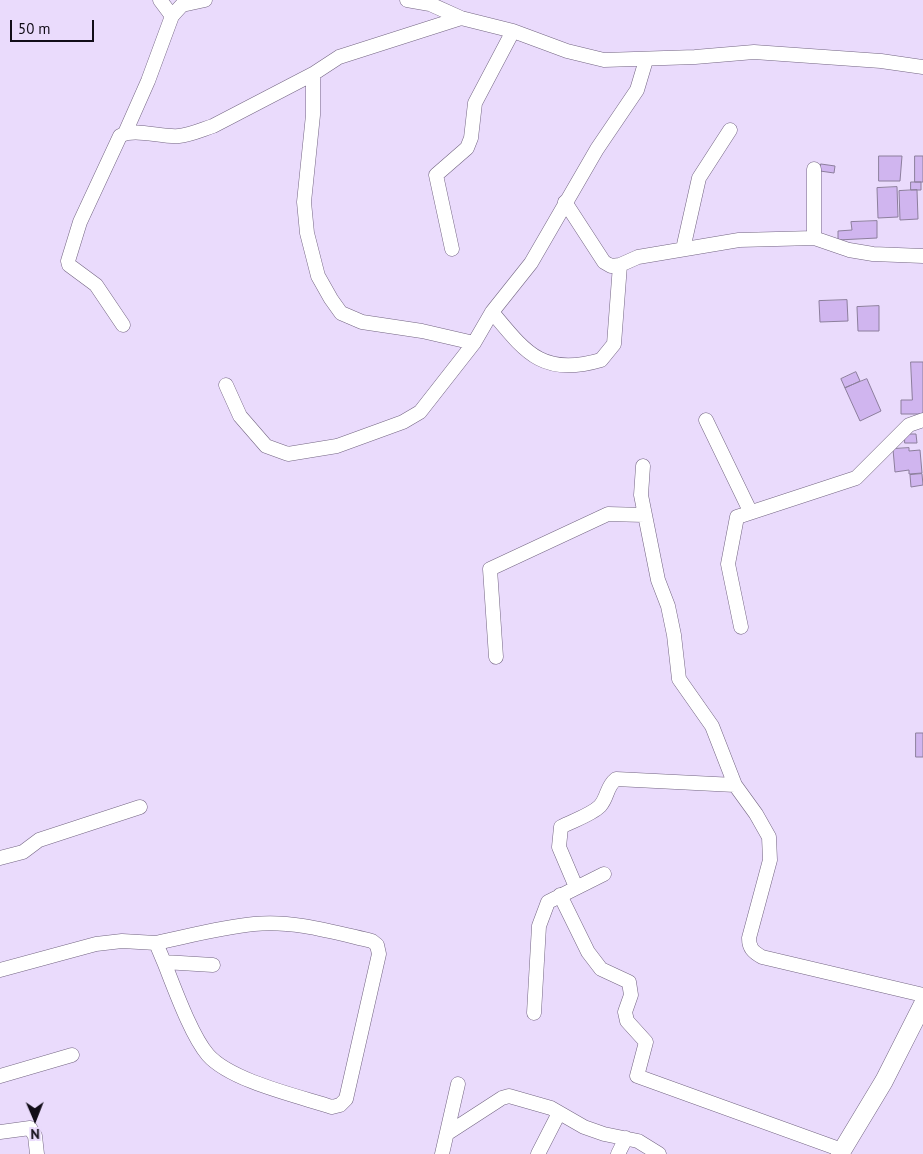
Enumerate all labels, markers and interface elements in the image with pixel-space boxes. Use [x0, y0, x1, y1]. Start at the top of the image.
scale bar [12, 10, 96, 42]
text: 50 m [18, 19, 51, 38]
north arrow [10, 1094, 60, 1144]
text: N [31, 1125, 40, 1143]

